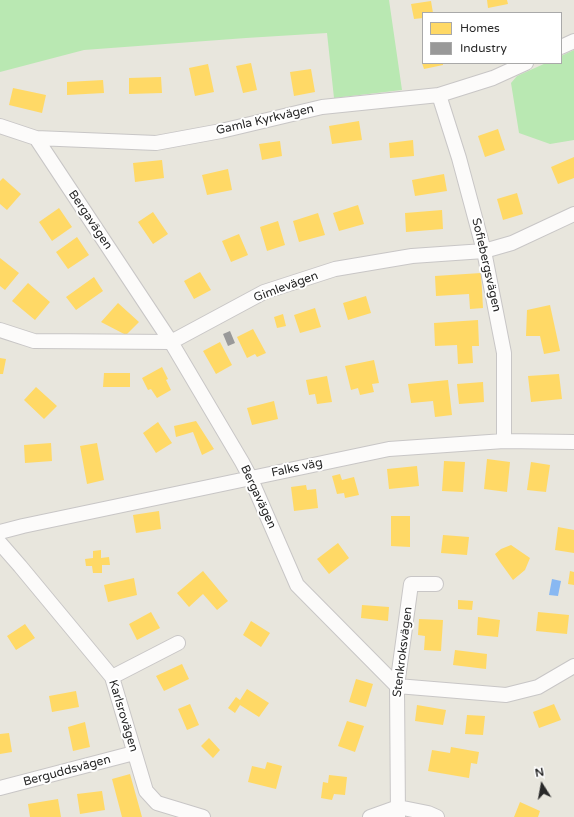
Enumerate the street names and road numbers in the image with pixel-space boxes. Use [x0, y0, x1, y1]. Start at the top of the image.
street label: Gamla Kyrkvägen [215, 102, 315, 138]
street label: Bergavägen [65, 188, 115, 252]
street label: Sofiebergsvägen [468, 217, 504, 313]
street label: Gimlevägen [252, 269, 320, 305]
street label: Falks väg [270, 456, 324, 480]
street label: Bergavägen [237, 463, 279, 531]
street label: Stenkroksvägen [390, 606, 416, 698]
street label: Karlsrovägen [105, 678, 141, 754]
street label: Berguddsvägen [22, 752, 112, 790]

